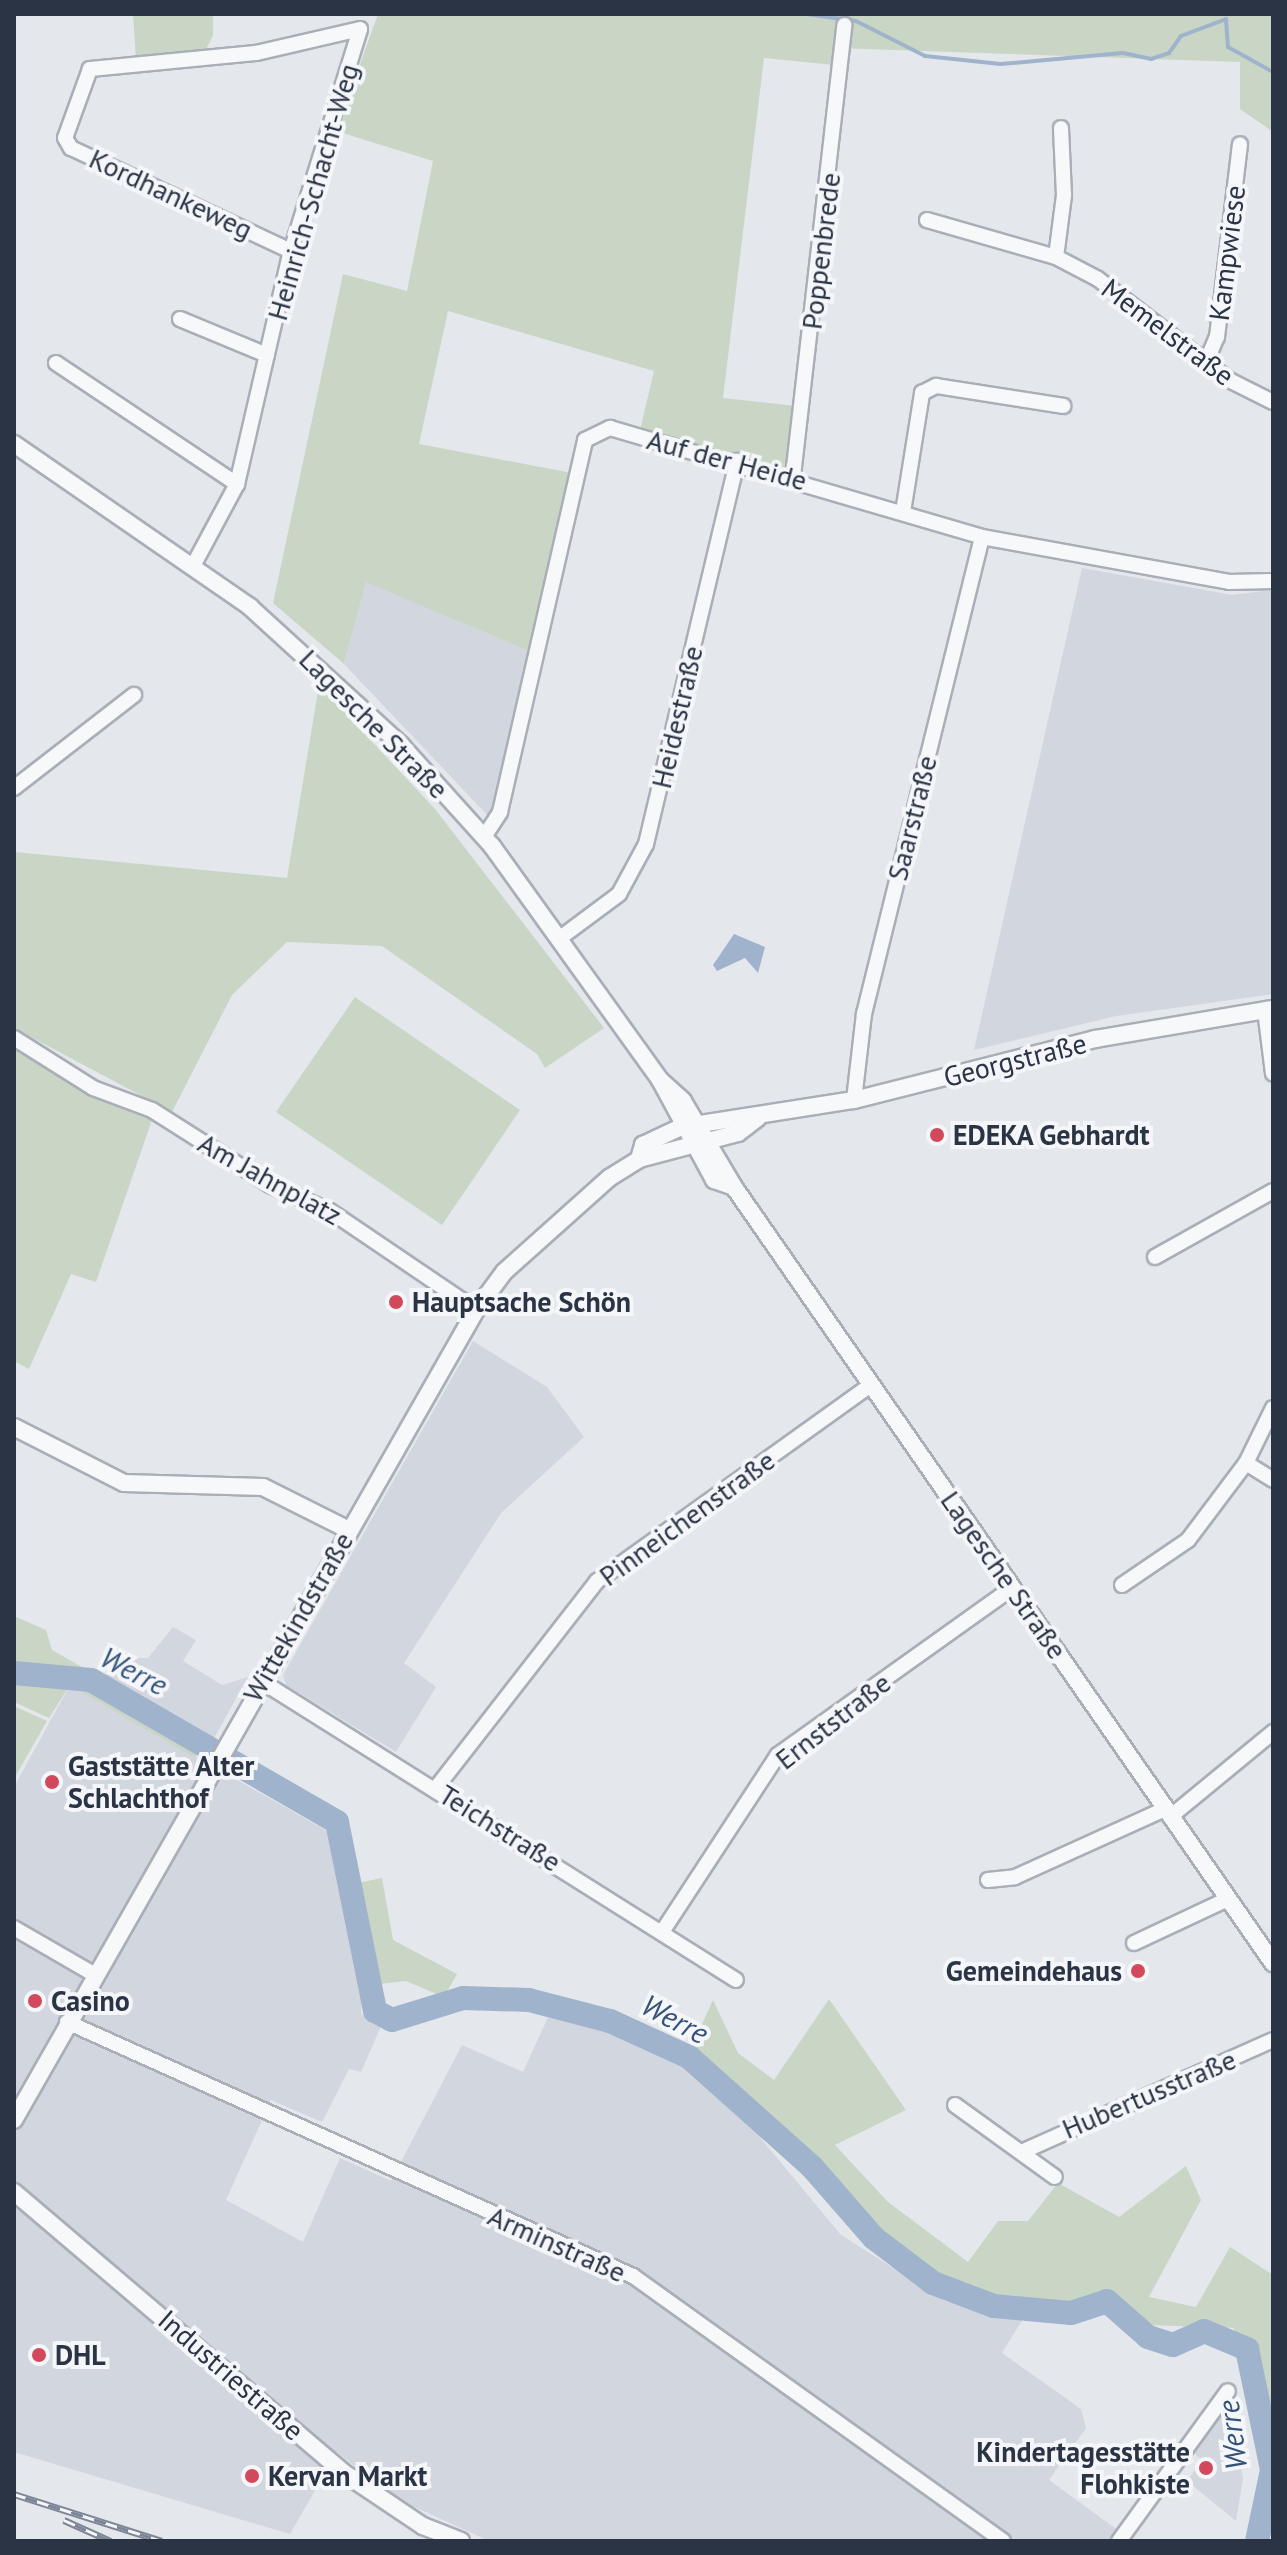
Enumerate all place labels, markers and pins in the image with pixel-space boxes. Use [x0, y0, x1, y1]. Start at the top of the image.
place label: EDEKA Gebhardt [953, 1118, 1151, 1152]
marker: EDEKA Gebhardt [928, 1126, 946, 1144]
place label: Hauptsache Schön [412, 1285, 631, 1319]
marker: Hauptsache Schön [387, 1293, 405, 1311]
place label: Gaststätte Alter Schlachthof [68, 1749, 255, 1815]
marker: Gaststätte Alter Schlachthof [43, 1773, 61, 1791]
place label: Gemeindehaus [946, 1954, 1122, 1988]
marker: Gemeindehaus [1129, 1962, 1147, 1980]
place label: Casino [51, 1984, 130, 2018]
marker: Casino [26, 1992, 44, 2010]
place label: DHL [55, 2338, 106, 2372]
marker: DHL [30, 2346, 48, 2364]
place label: Kindertagesstätte Flohkiste [976, 2435, 1190, 2501]
place label: Kervan Markt [268, 2459, 427, 2493]
marker: Kindertagesstätte Flohkiste [1197, 2459, 1215, 2477]
marker: Kervan Markt [243, 2467, 261, 2485]

